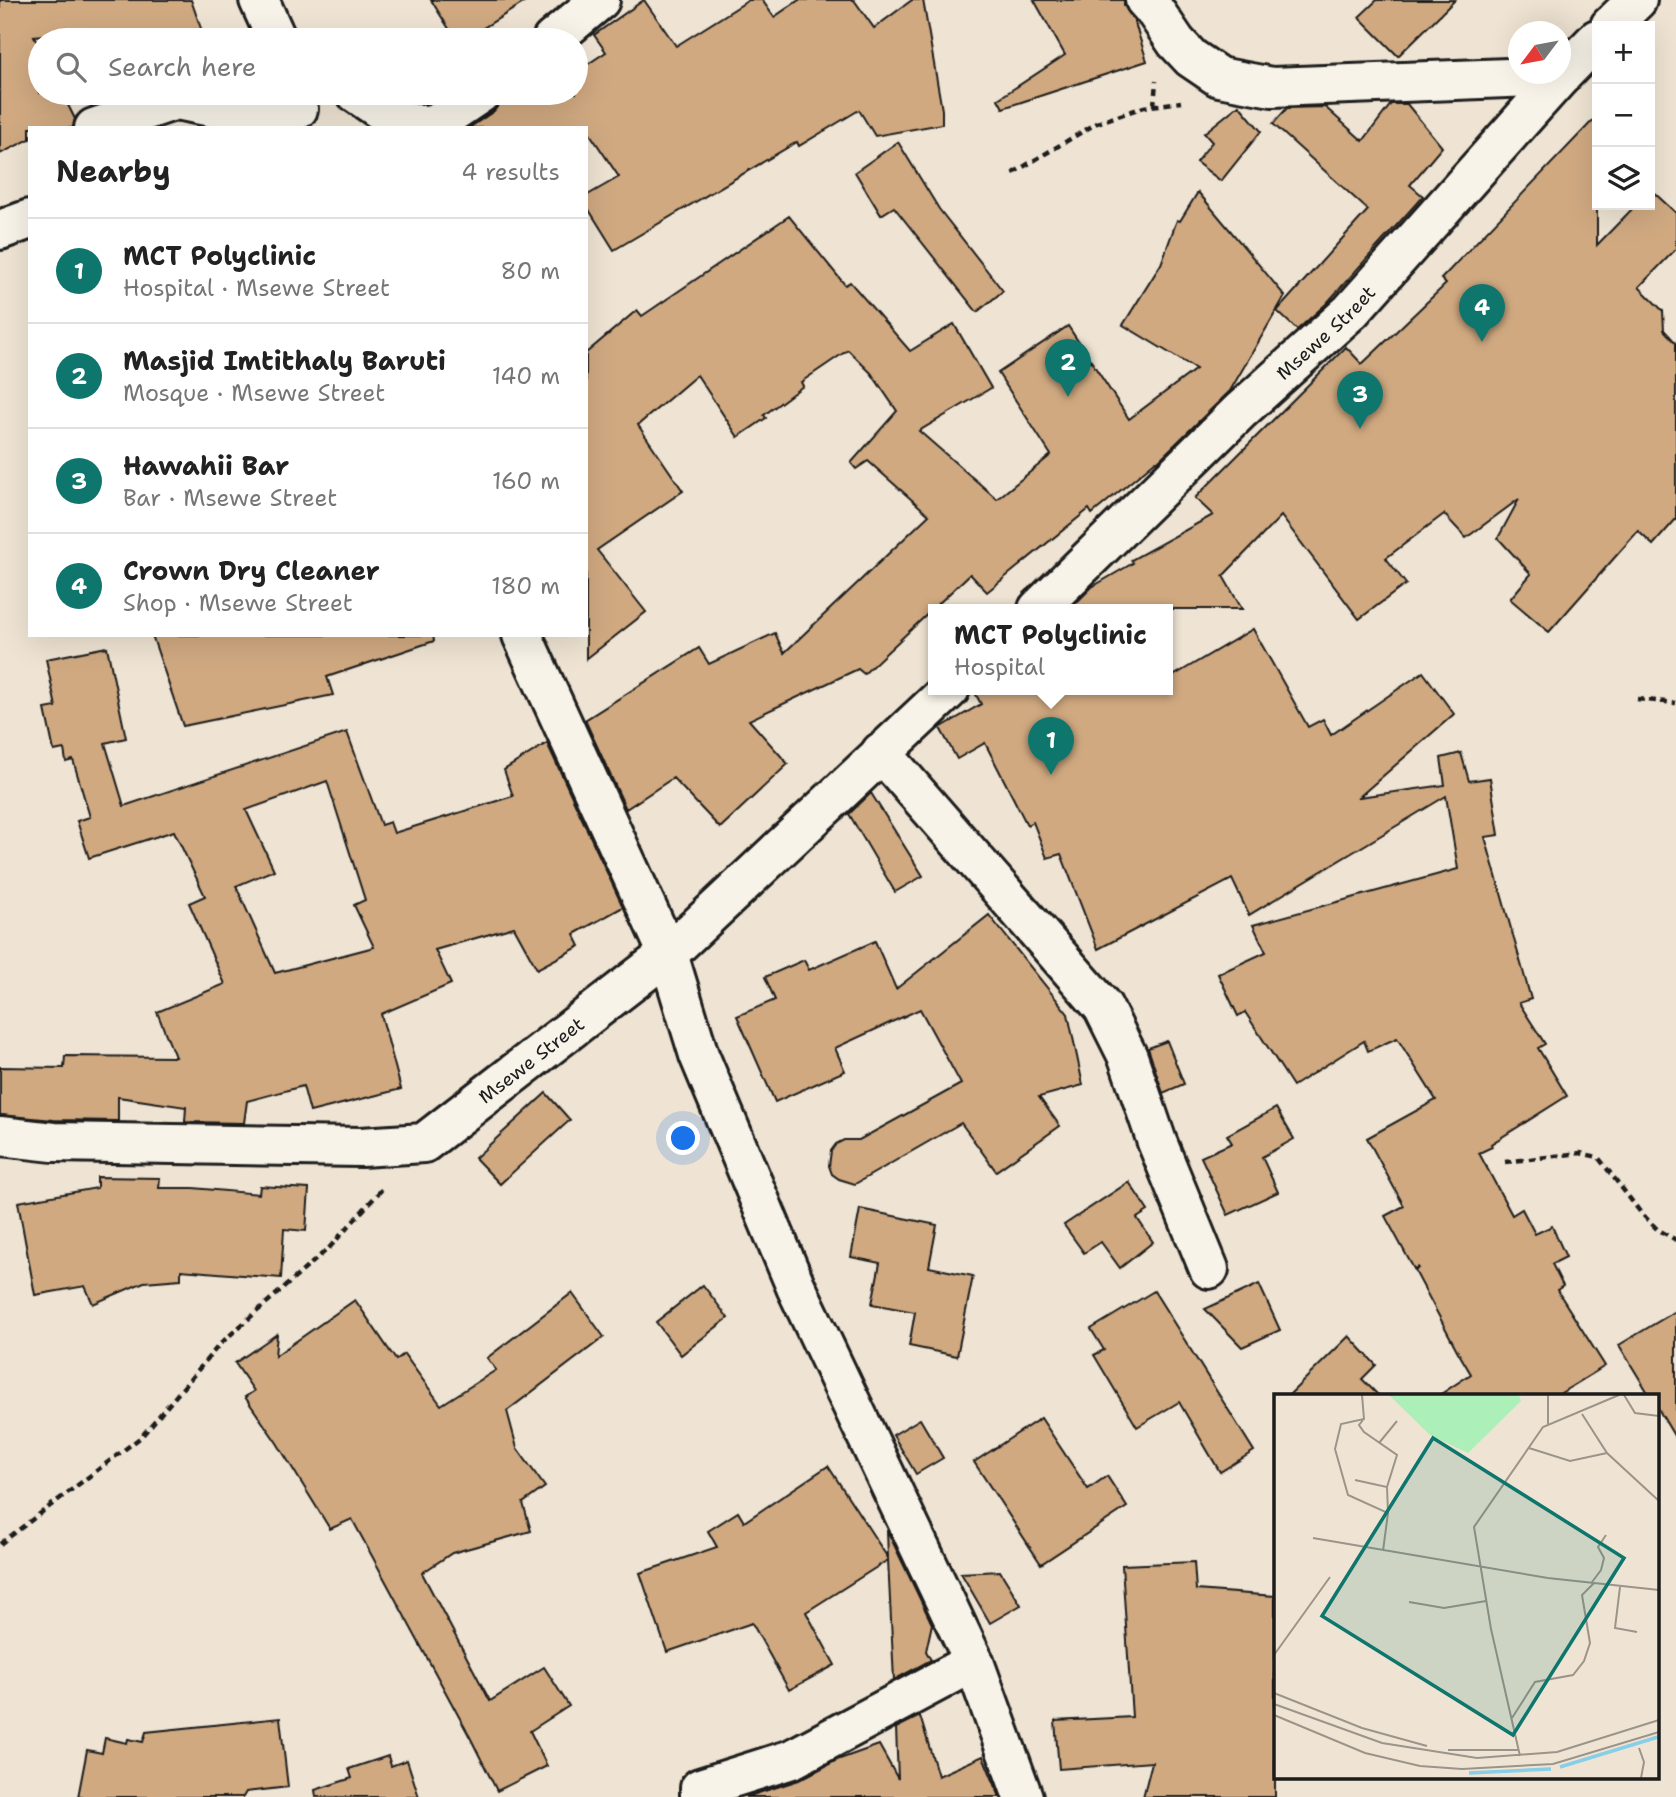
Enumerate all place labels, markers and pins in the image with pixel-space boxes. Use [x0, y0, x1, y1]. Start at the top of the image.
pin: 4 [1459, 284, 1505, 342]
pin: 2 [1045, 339, 1091, 397]
pin: 3 [1337, 371, 1383, 429]
pin: 1 [1028, 717, 1074, 775]

